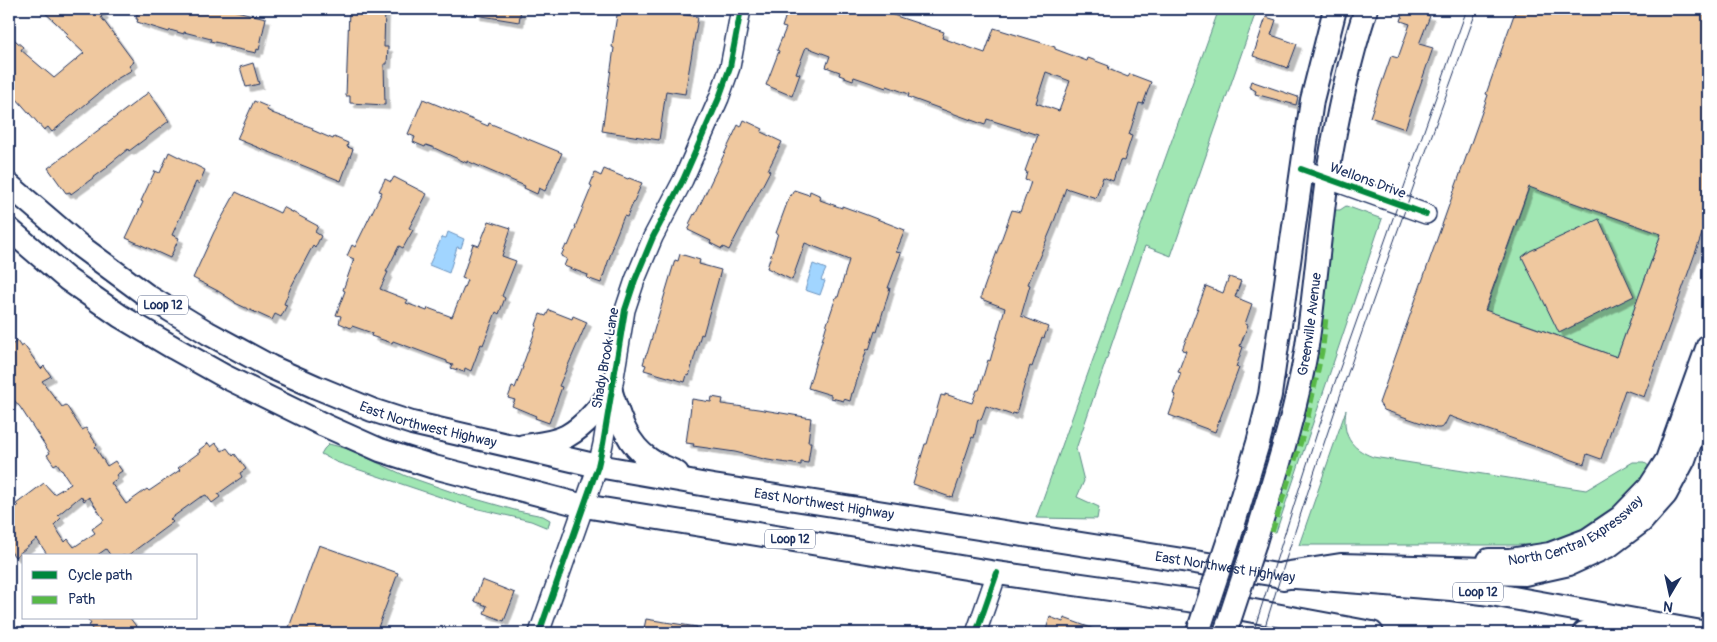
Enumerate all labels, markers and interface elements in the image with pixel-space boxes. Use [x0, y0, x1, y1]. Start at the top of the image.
street label: Wellons Drive [1327, 159, 1408, 202]
street label: Greenville Avenue [1294, 272, 1325, 377]
road number: Loop 12 [138, 296, 188, 314]
street label: Shady Brook Lane [588, 306, 623, 410]
street label: East Northwest Highway [357, 398, 498, 451]
street label: East Northwest Highway [753, 485, 895, 523]
street label: North Central Expressway [1507, 492, 1646, 569]
road number: Loop 12 [765, 530, 815, 548]
street label: East Northwest Highway [1154, 548, 1296, 586]
legend [22, 554, 198, 620]
text: Cycle path [68, 566, 132, 585]
north arrow [1644, 570, 1694, 620]
road number: Loop 12 [1453, 582, 1503, 602]
text: Path [68, 590, 95, 609]
text: N [1662, 597, 1674, 615]

